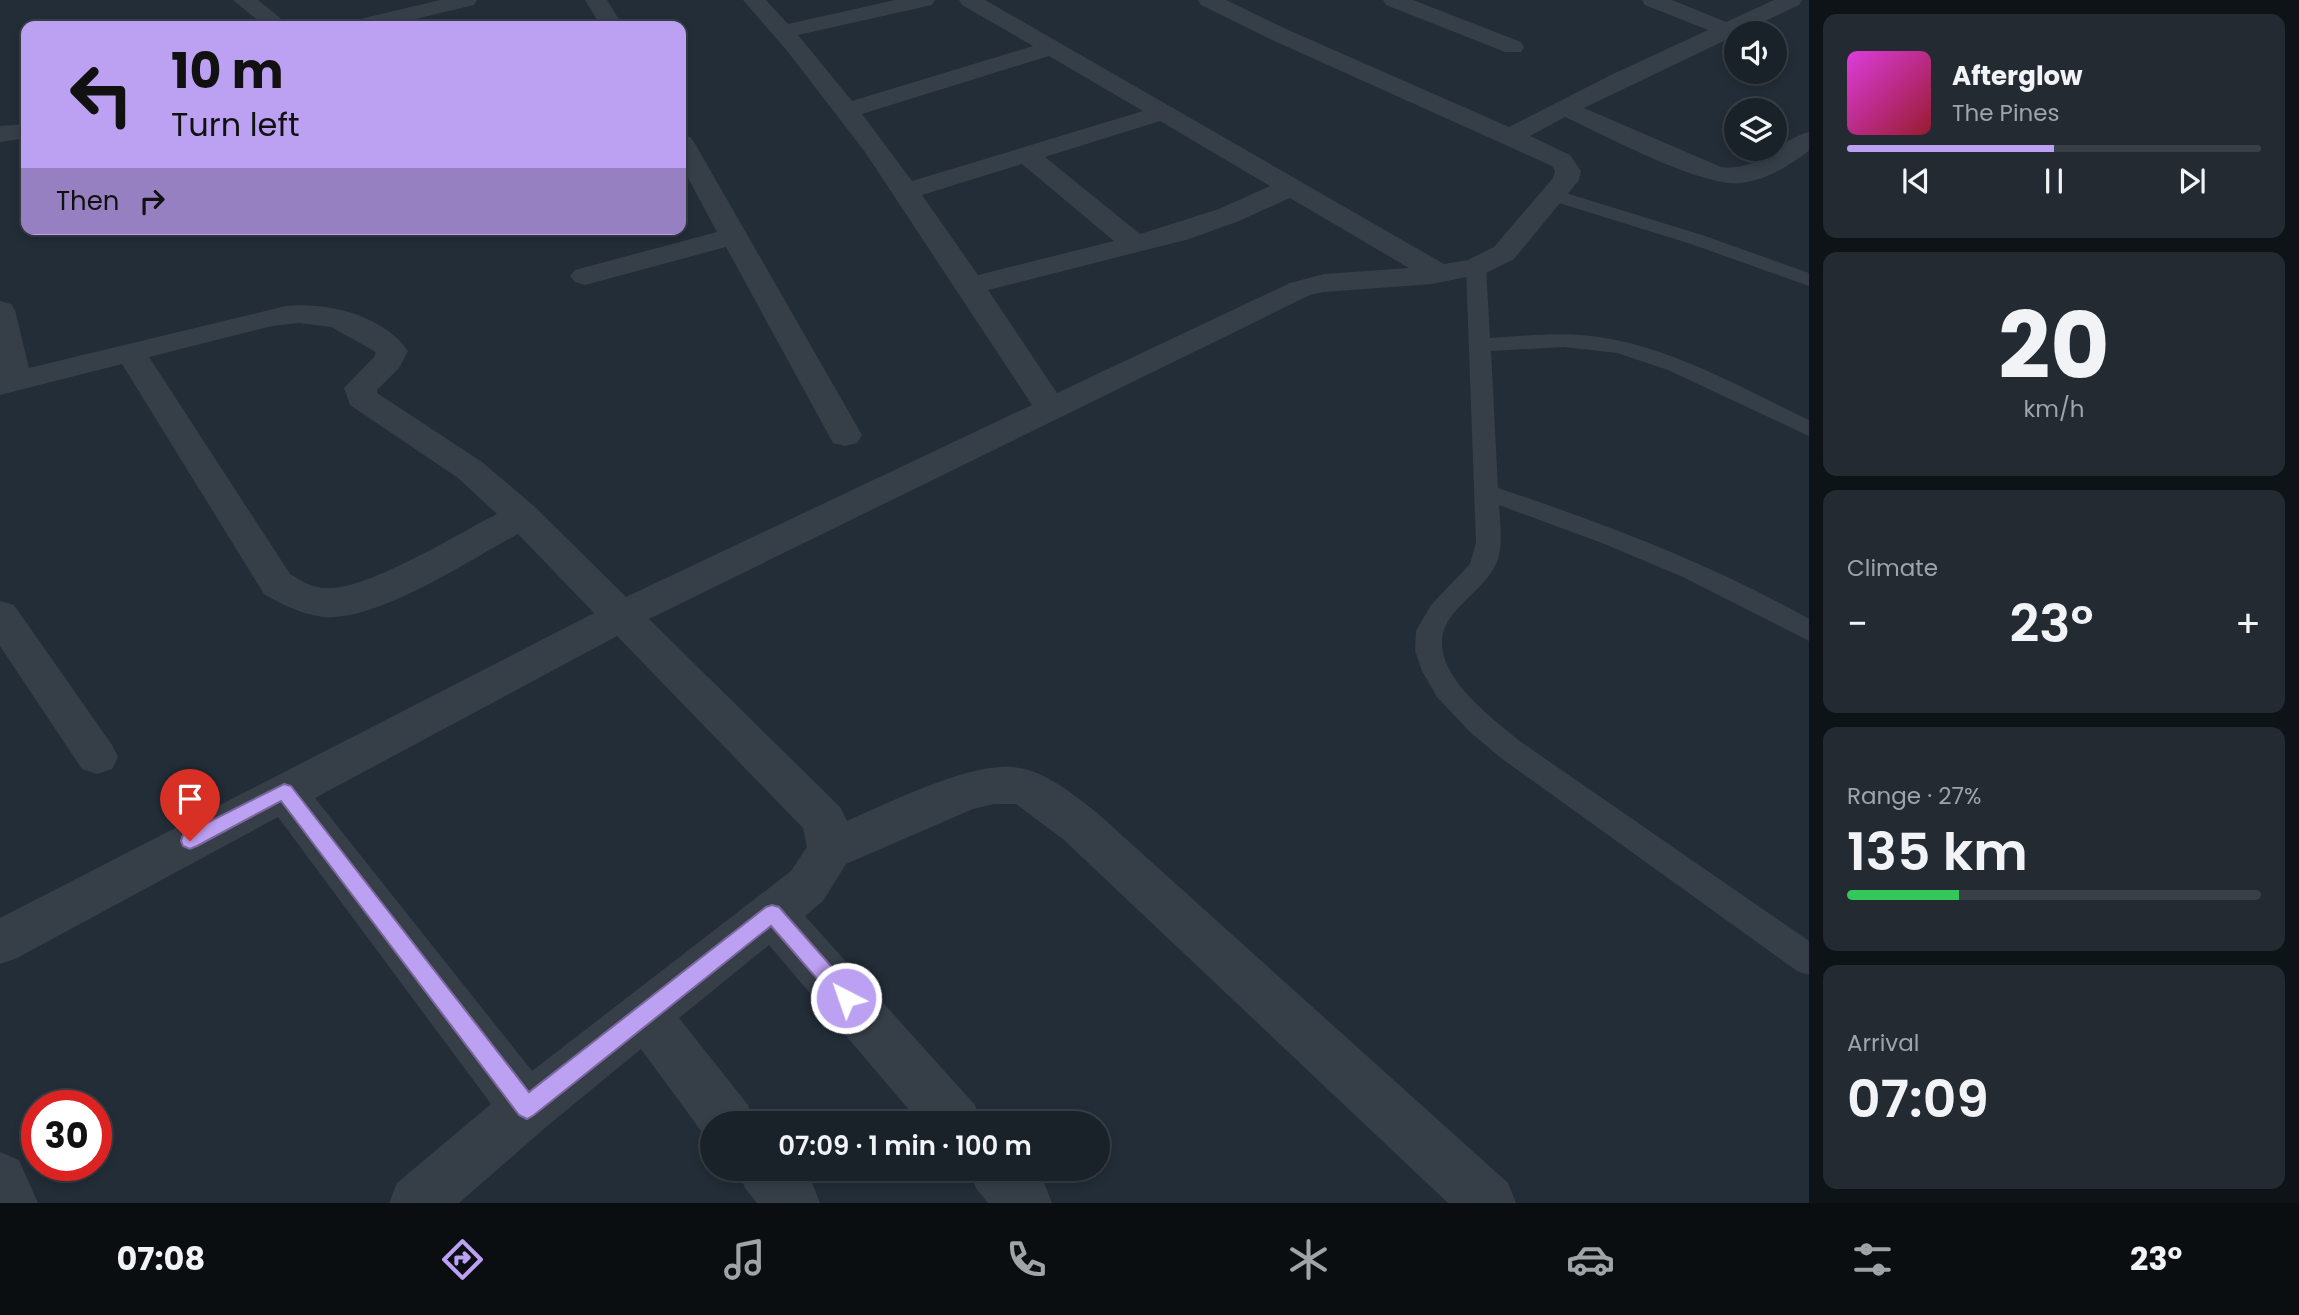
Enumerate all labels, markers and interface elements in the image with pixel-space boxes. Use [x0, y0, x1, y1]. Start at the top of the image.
map controls [1724, 21, 1787, 161]
button: sound [1724, 21, 1787, 84]
text: 10 m [171, 37, 284, 105]
icon: left [56, 49, 147, 140]
text: Afterglow [1952, 58, 2083, 94]
text: The Pines [1952, 97, 2060, 129]
button: layers [1724, 98, 1787, 161]
text: Turn left [171, 102, 300, 147]
icon: previous [1897, 162, 1935, 200]
icon: pause [2035, 162, 2073, 200]
icon: next [2173, 162, 2211, 200]
icon: right [133, 182, 171, 220]
text: Then [56, 183, 119, 219]
text: 20 [1998, 282, 2110, 410]
text: km/h [2023, 393, 2085, 425]
text: Climate [1847, 552, 1938, 584]
text: 23° [2009, 587, 2094, 660]
text: − [1847, 597, 1868, 650]
text: + [2235, 597, 2261, 650]
pin [160, 769, 220, 841]
icon: arrive [171, 780, 209, 818]
text: Range · 27% [1847, 780, 1981, 812]
text: 135 km [1847, 815, 2028, 888]
position arrow [809, 961, 883, 1035]
text: Arrival [1847, 1027, 1919, 1059]
text: 07:09 [1847, 1062, 1989, 1135]
speed limit sign: 30 [21, 1090, 112, 1181]
text: 07:09 · 1 min · 100 m [778, 1128, 1032, 1164]
icon: directions [438, 1235, 487, 1284]
icon: music [720, 1235, 769, 1284]
icon: phone [1002, 1235, 1051, 1284]
icon: climate [1284, 1235, 1333, 1284]
icon: car [1566, 1235, 1615, 1284]
icon: filters [1848, 1235, 1897, 1284]
text: 07:08 [116, 1236, 205, 1281]
text: 23° [2130, 1236, 2182, 1281]

